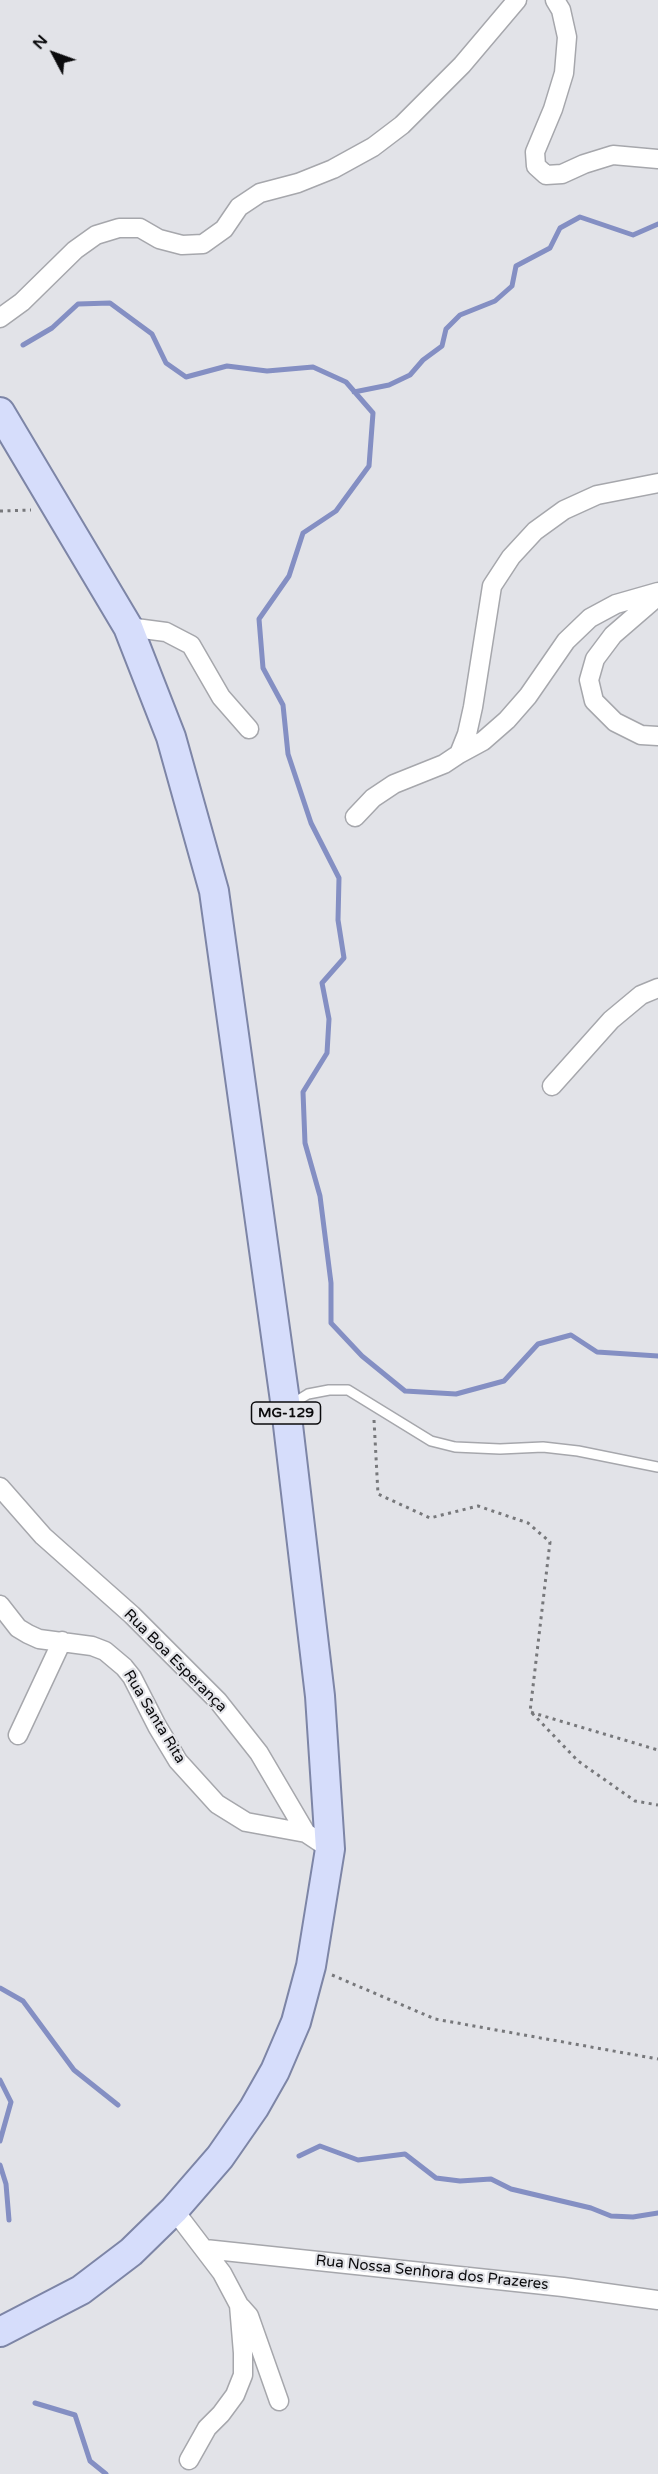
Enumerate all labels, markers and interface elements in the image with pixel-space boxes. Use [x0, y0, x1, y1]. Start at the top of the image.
north arrow [24, 24, 84, 84]
text: N [29, 31, 52, 54]
road number: MG-129 [252, 1402, 320, 1424]
street label: Rua Boa Esperança [120, 1606, 230, 1716]
street label: Rua Santa Rita [119, 1667, 189, 1767]
street label: Rua Nossa Senhora dos Prazeres [315, 2252, 549, 2294]

